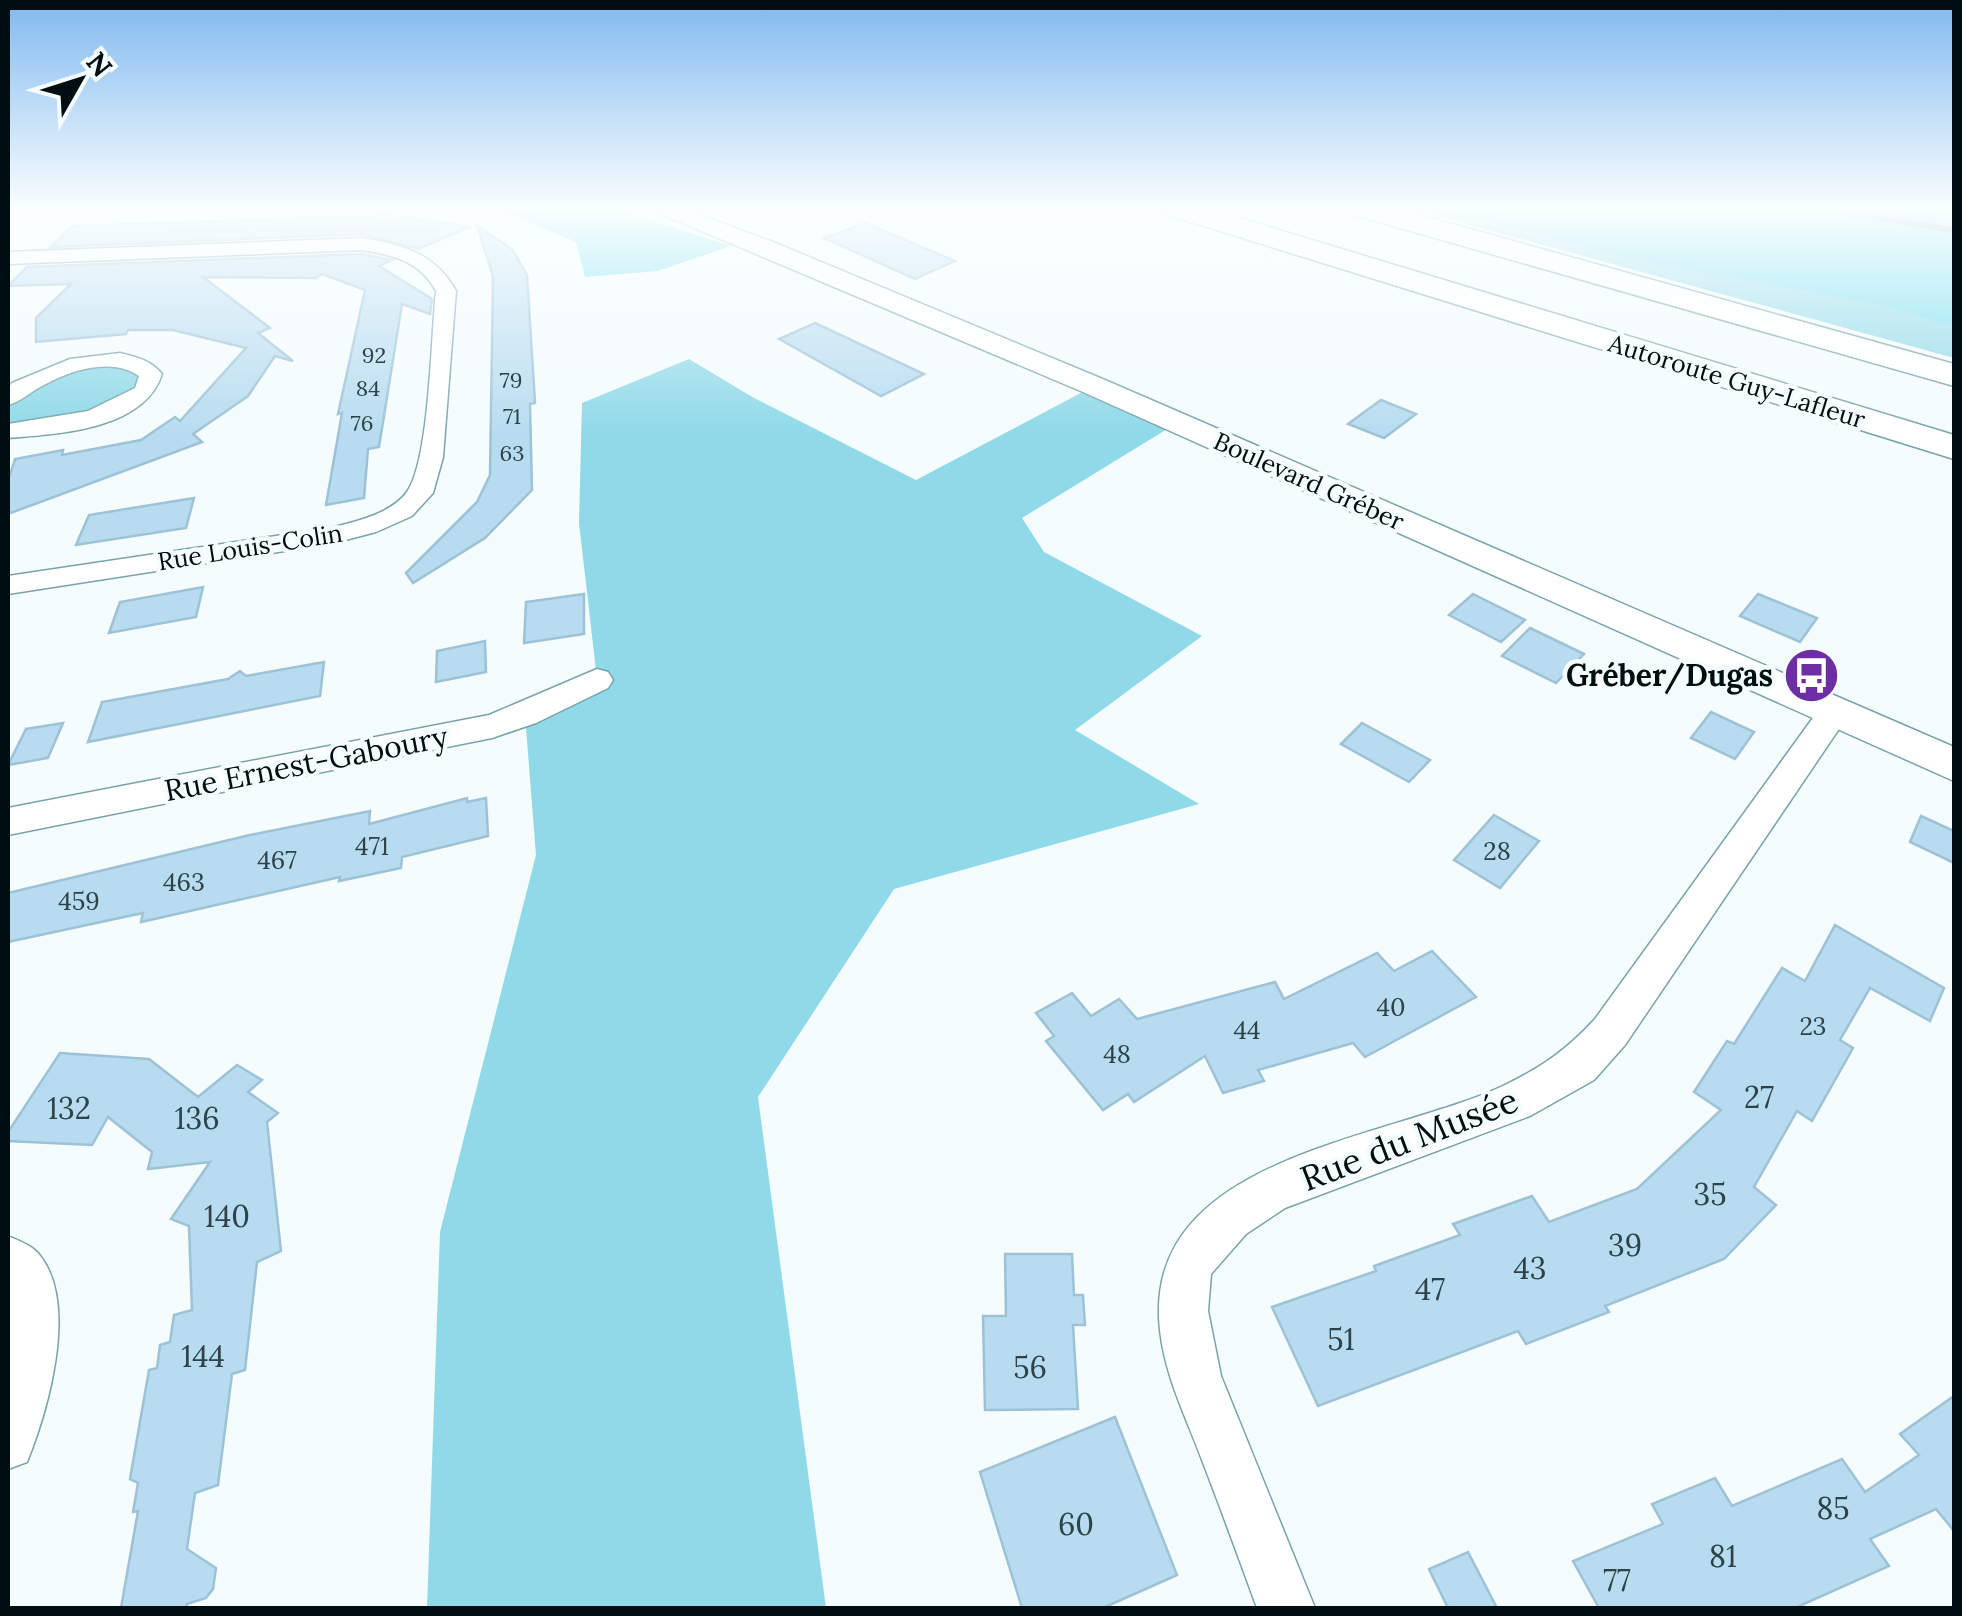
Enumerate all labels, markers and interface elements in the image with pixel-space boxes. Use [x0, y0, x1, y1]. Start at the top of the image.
north arrow [30, 30, 130, 130]
text: N [79, 45, 120, 84]
street label: Autoroute Guy-Lafleur [1604, 326, 1869, 435]
house number: 92 [362, 341, 386, 369]
house number: 79 [500, 366, 522, 394]
house number: 84 [356, 374, 380, 402]
house number: 71 [503, 402, 521, 430]
house number: 76 [351, 409, 373, 437]
street label: Boulevard Gréber [1209, 425, 1409, 537]
house number: 63 [500, 439, 524, 467]
street label: Rue Louis-Colin [155, 517, 345, 577]
bus stop icon: Gréber/Dugas [1782, 645, 1842, 705]
place label: Gréber/Dugas [1566, 656, 1773, 695]
street label: Rue Ernest-Gaboury [161, 717, 451, 810]
house number: 471 [355, 830, 389, 862]
house number: 28 [1483, 835, 1511, 867]
house number: 467 [257, 844, 297, 876]
house number: 463 [163, 866, 205, 898]
house number: 459 [58, 885, 100, 917]
house number: 40 [1376, 991, 1406, 1023]
house number: 23 [1800, 1010, 1826, 1042]
house number: 44 [1233, 1014, 1261, 1046]
house number: 48 [1103, 1038, 1131, 1070]
street label: Rue du Musée [1294, 1077, 1524, 1201]
house number: 27 [1744, 1078, 1774, 1116]
house number: 132 [47, 1089, 91, 1127]
house number: 136 [175, 1099, 219, 1137]
house number: 35 [1693, 1175, 1727, 1213]
house number: 140 [204, 1197, 250, 1235]
house number: 39 [1608, 1226, 1642, 1264]
house number: 43 [1514, 1249, 1546, 1287]
house number: 47 [1415, 1270, 1445, 1308]
house number: 51 [1327, 1320, 1355, 1358]
house number: 144 [181, 1337, 225, 1375]
house number: 56 [1013, 1348, 1047, 1386]
house number: 85 [1816, 1489, 1850, 1527]
house number: 60 [1058, 1505, 1094, 1543]
house number: 81 [1709, 1537, 1737, 1575]
house number: 77 [1603, 1561, 1631, 1599]

